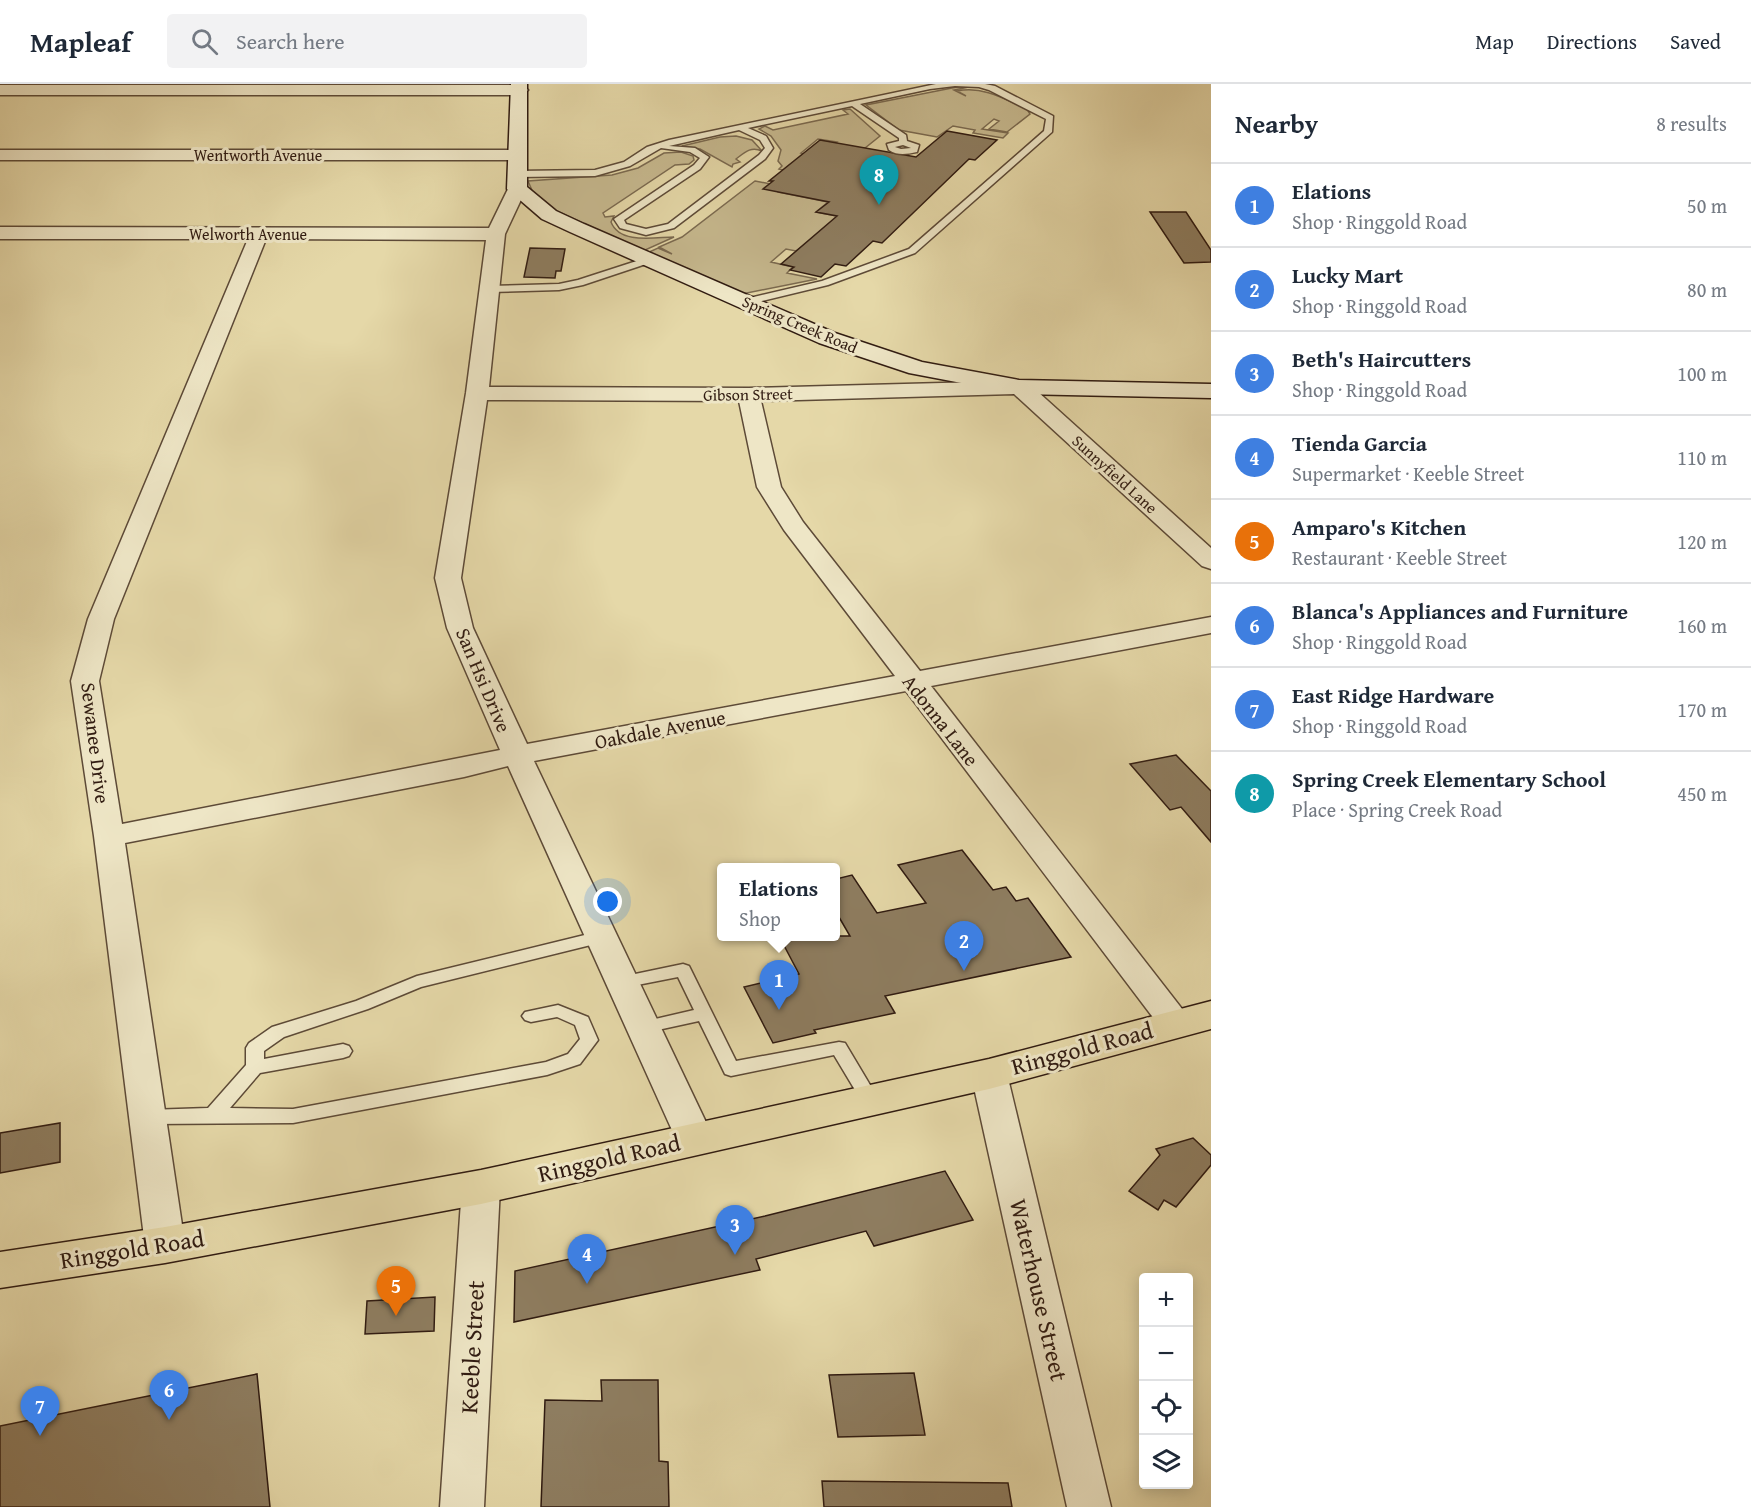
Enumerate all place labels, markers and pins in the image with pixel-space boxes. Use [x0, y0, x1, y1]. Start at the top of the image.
pin: 8 [860, 156, 898, 205]
pin: 2 [944, 922, 984, 971]
pin: 1 [760, 960, 798, 1010]
pin: 3 [716, 1206, 754, 1255]
pin: 4 [568, 1234, 606, 1284]
pin: 5 [376, 1266, 416, 1316]
pin: 6 [150, 1370, 188, 1420]
pin: 7 [20, 1386, 60, 1436]

